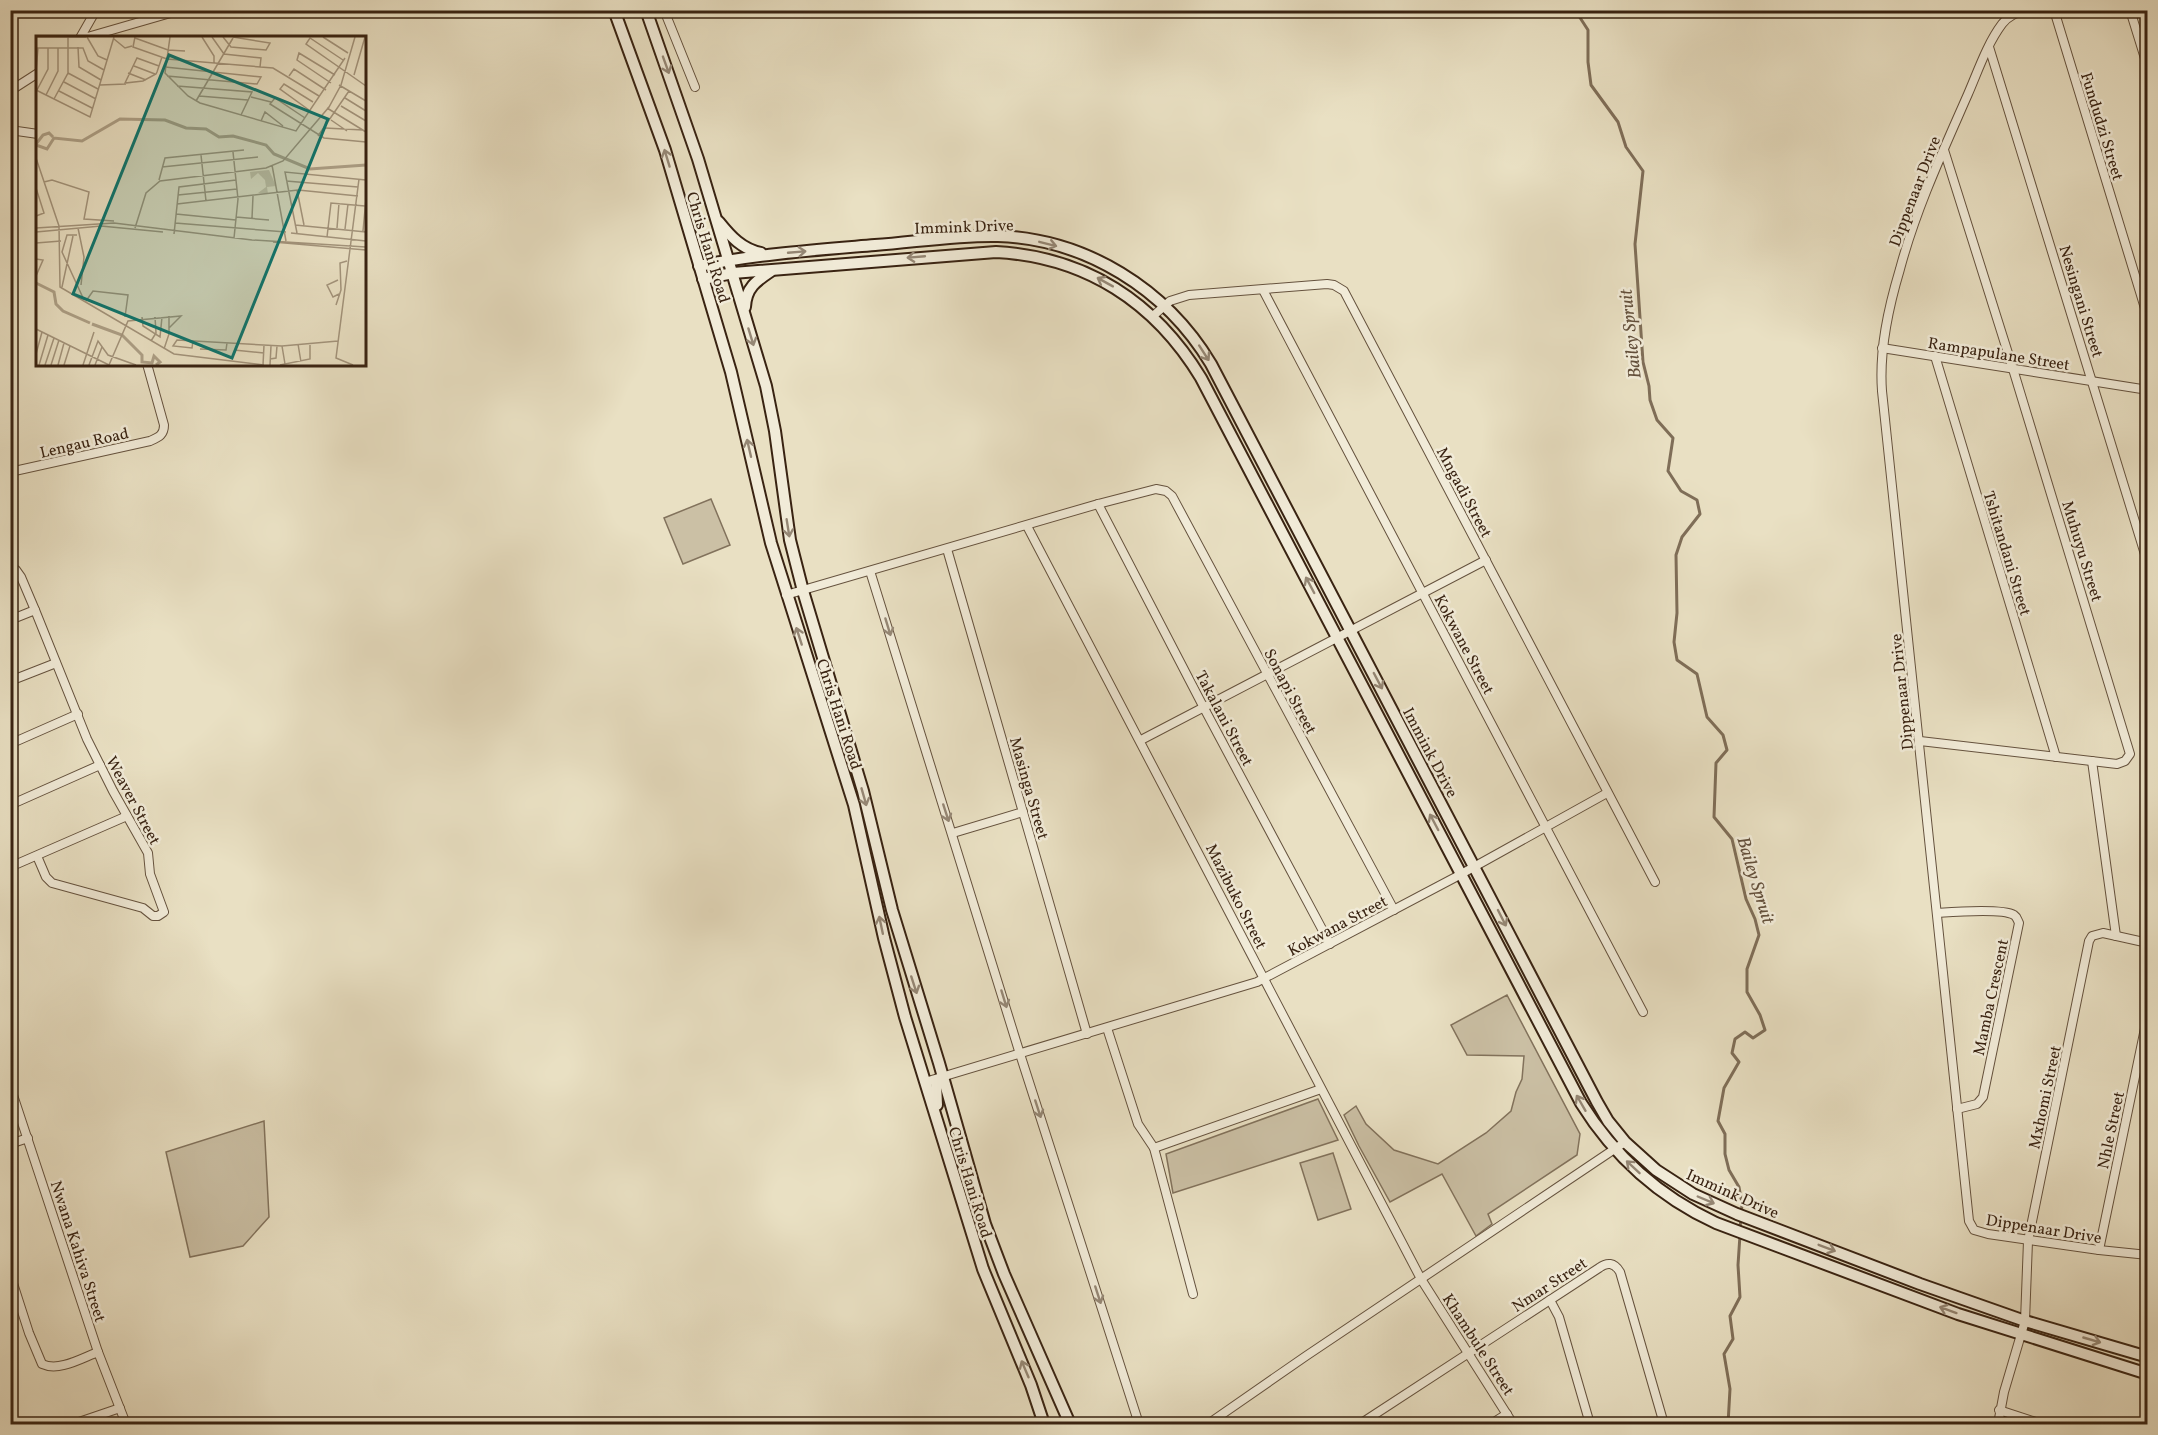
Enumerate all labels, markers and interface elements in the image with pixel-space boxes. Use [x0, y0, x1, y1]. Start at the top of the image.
inset map [36, 36, 366, 366]
one-way arrow [662, 55, 673, 74]
street label: Fundudzi Street [2074, 70, 2128, 184]
street label: Dippenaar Drive [1885, 133, 1947, 250]
one-way arrow [661, 149, 672, 168]
street label: Chris Hani Road [680, 189, 734, 306]
street label: Immink Drive [914, 215, 1014, 241]
one-way arrow [1038, 238, 1057, 250]
street label: Nesingani Street [2053, 243, 2108, 361]
one-way arrow [786, 246, 806, 257]
one-way arrow [906, 252, 926, 263]
one-way arrow [1097, 276, 1114, 288]
water label: Bailey Spruit [1614, 287, 1649, 380]
one-way arrow [746, 327, 757, 346]
street label: Rampapulane Street [1926, 333, 2072, 377]
one-way arrow [1198, 344, 1210, 361]
street label: Lengau Road [38, 423, 131, 465]
one-way arrow [743, 439, 755, 458]
street label: Mngadi Street [1430, 444, 1496, 542]
street label: Tshitandani Street [1977, 488, 2036, 619]
street label: Muhuyu Street [2055, 498, 2107, 605]
one-way arrow [783, 518, 794, 538]
one-way arrow [1303, 576, 1315, 594]
street label: Kokwane Street [1428, 591, 1499, 699]
one-way arrow [883, 617, 894, 636]
one-way arrow [793, 627, 804, 646]
street label: Dippenaar Drive [1886, 633, 1920, 751]
street label: Sonapi Street [1257, 645, 1321, 739]
street label: Chris Hani Road [810, 656, 866, 773]
street label: Takalani Street [1189, 667, 1258, 771]
one-way arrow [1373, 672, 1384, 690]
street label: Immink Drive [1396, 704, 1462, 802]
street label: Masinga Street [1003, 735, 1053, 843]
street label: Weaver Street [100, 753, 165, 850]
one-way arrow [859, 787, 870, 806]
one-way arrow [941, 803, 952, 822]
one-way arrow [1428, 814, 1439, 832]
water label: Bailey Spruit [1729, 834, 1780, 928]
street label: Mazibuko Street [1199, 840, 1271, 954]
street label: Kokwana Street [1284, 891, 1392, 962]
one-way arrow [1497, 909, 1508, 927]
one-way arrow [874, 915, 886, 934]
street label: Mamba Crescent [1969, 937, 2015, 1058]
one-way arrow [909, 975, 920, 994]
one-way arrow [999, 989, 1010, 1008]
street label: Mxhomi Street [2024, 1043, 2068, 1151]
street label: Nhle Street [2093, 1089, 2131, 1171]
one-way arrow [1575, 1095, 1587, 1112]
one-way arrow [1033, 1099, 1044, 1118]
street label: Chris Hani Road [942, 1124, 996, 1241]
one-way arrow [1626, 1160, 1641, 1174]
street label: Immink Drive [1682, 1165, 1782, 1225]
street label: Nwana Kahiva Street [44, 1178, 110, 1326]
one-way arrow [1697, 1195, 1715, 1207]
street label: Dippenaar Drive [1984, 1210, 2103, 1250]
one-way arrow [1817, 1244, 1836, 1255]
street label: Nmar Street [1508, 1253, 1592, 1318]
one-way arrow [1093, 1285, 1104, 1304]
street label: Khambule Street [1436, 1290, 1519, 1401]
one-way arrow [1939, 1304, 1958, 1315]
one-way arrow [2082, 1335, 2101, 1346]
one-way arrow [1019, 1361, 1030, 1379]

